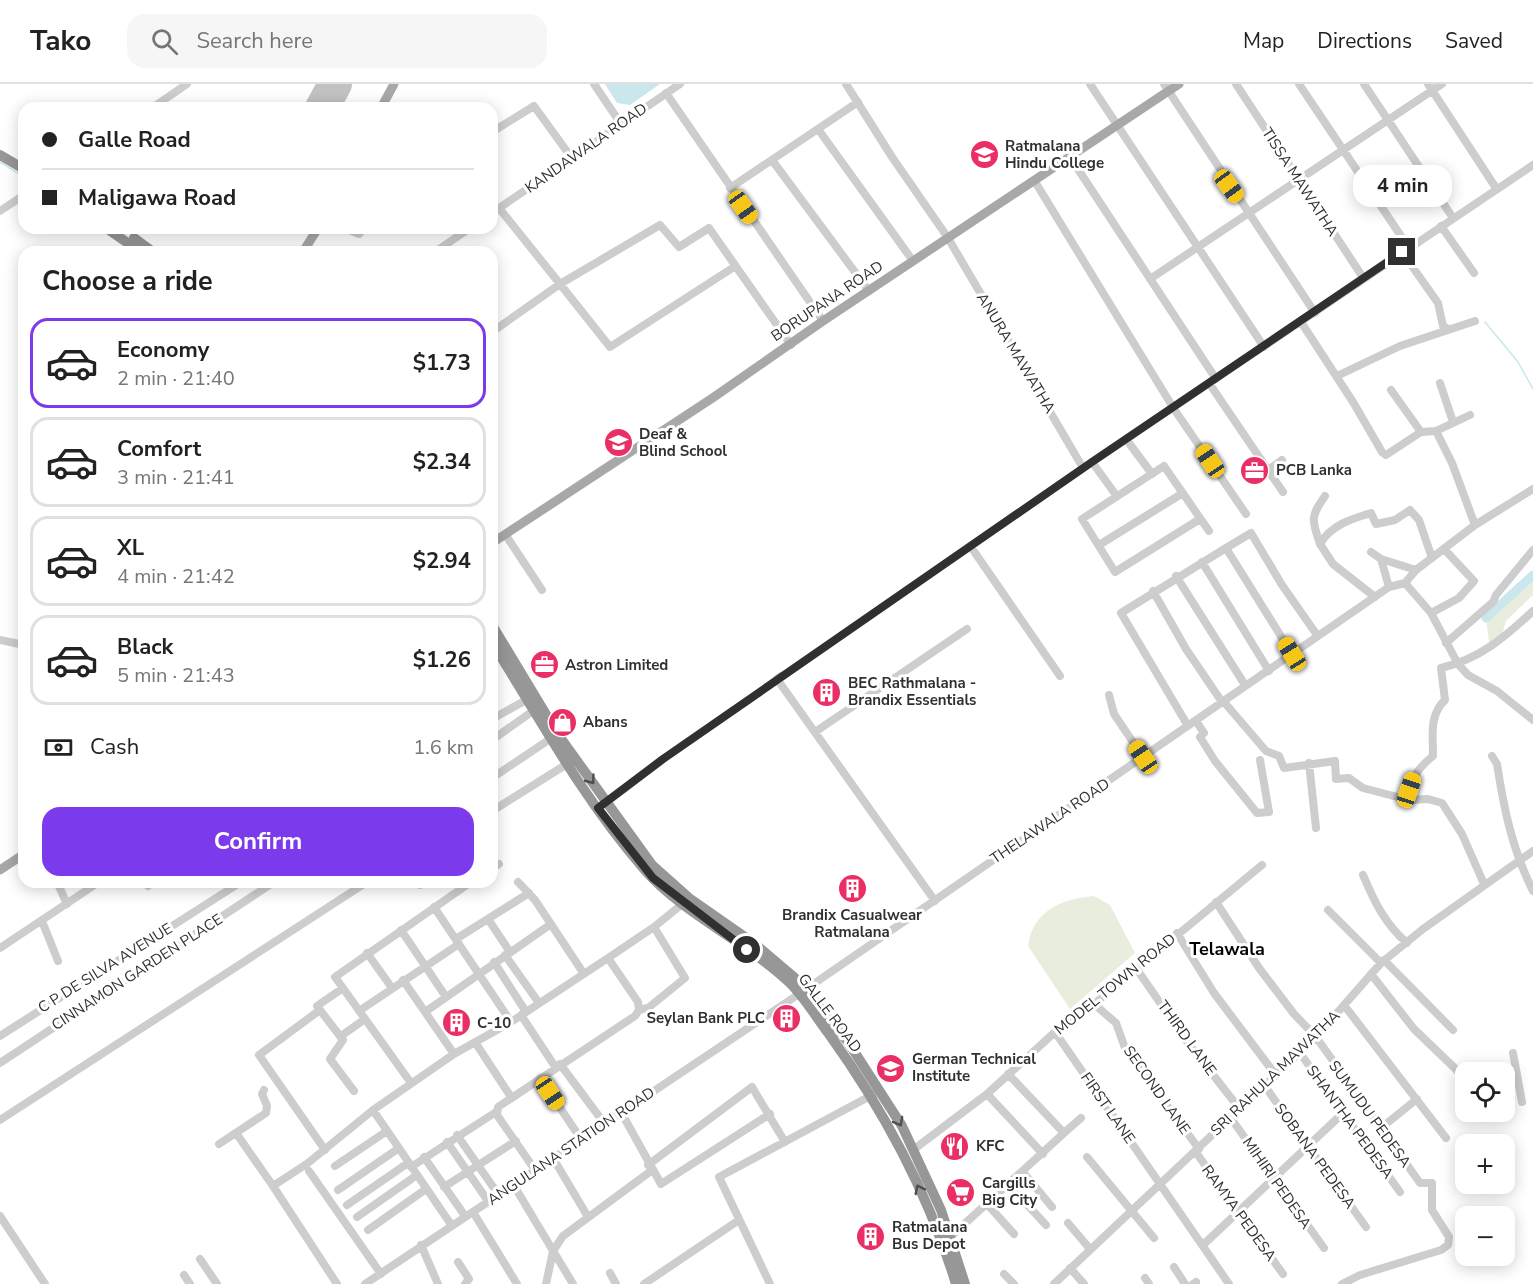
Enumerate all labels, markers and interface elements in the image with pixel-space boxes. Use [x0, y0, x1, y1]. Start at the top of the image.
search box [127, 14, 547, 68]
text: Tako [30, 22, 91, 60]
icon: search [148, 25, 181, 58]
text: Search here [196, 26, 313, 56]
text: Map [1243, 27, 1284, 55]
text: Directions [1317, 27, 1412, 55]
text: Saved [1445, 27, 1503, 55]
street label: KANDAWALA ROAD [521, 98, 651, 198]
street label: TISSA MAWATHA [1257, 124, 1343, 240]
text: Galle Road [78, 125, 191, 155]
place label: Ratmalana Hindu College [1005, 136, 1104, 173]
school or university icon: Ratmalana Hindu College [968, 139, 1000, 171]
callout: 4 min [1352, 165, 1452, 207]
car [1211, 166, 1247, 206]
text: 4 min [1377, 172, 1428, 199]
text: Maligawa Road [78, 183, 236, 213]
car [725, 187, 761, 227]
route end [1388, 238, 1415, 265]
street label: BORUPANA ROAD [767, 256, 887, 346]
text: Choose a ride [42, 263, 213, 300]
street label: ANURA MAWATHA [972, 289, 1060, 417]
text: Economy [117, 335, 209, 365]
icon: car [45, 336, 99, 390]
text: $1.73 [413, 348, 471, 378]
text: 2 min · 21:40 [117, 365, 235, 392]
place label: Deaf & Blind School [639, 424, 727, 461]
school or university icon: Deaf & Blind School [602, 427, 634, 459]
text: Comfort [117, 434, 201, 464]
icon: car [45, 435, 99, 489]
car [1192, 441, 1228, 481]
text: $2.34 [413, 447, 471, 477]
office icon: PCB Lanka [1239, 454, 1271, 486]
place label: PCB Lanka [1276, 460, 1352, 480]
text: 3 min · 21:41 [117, 464, 235, 491]
text: XL [117, 533, 144, 563]
icon: car [45, 534, 99, 588]
text: $2.94 [413, 546, 471, 576]
text: 4 min · 21:42 [117, 563, 235, 590]
text: Black [117, 632, 173, 662]
icon: car [45, 633, 99, 687]
car [1275, 634, 1309, 674]
text: $1.26 [413, 645, 471, 675]
office icon: Astron Limited [528, 649, 560, 681]
place label: Astron Limited [565, 655, 668, 675]
text: 5 min · 21:43 [117, 662, 235, 689]
place label: BEC Rathmalana - Brandix Essentials [848, 673, 976, 710]
building icon: BEC Rathmalana - Brandix Essentials [811, 676, 843, 708]
shop icon: Abans [546, 706, 578, 738]
place label: Abans [583, 712, 627, 732]
icon: cash [42, 731, 75, 764]
text: Cash [90, 732, 139, 762]
text: 1.6 km [413, 734, 474, 761]
car [1125, 737, 1161, 777]
car [1395, 770, 1423, 810]
one-way arrow [584, 774, 595, 785]
street label: THELAWALA ROAD [986, 774, 1114, 868]
button: Confirm [42, 807, 474, 876]
building icon: Brandix Casualwear Ratmalana [836, 872, 868, 904]
place label: Brandix Casualwear Ratmalana [782, 905, 922, 942]
street label: CINNAMON GARDEN PLACE [48, 909, 226, 1035]
street label: C P DE SILVA AVENUE [34, 918, 176, 1018]
street label: MODEL TOWN ROAD [1050, 929, 1180, 1039]
route start [733, 936, 760, 963]
district label: Telawala [1189, 937, 1265, 961]
street label: GALLE ROAD [794, 969, 866, 1057]
street label: THIRD LANE [1153, 997, 1221, 1079]
building icon: Seylan Bank PLC [770, 1002, 802, 1034]
street label: SRI RAHULA MAWATHA [1206, 1006, 1344, 1140]
building icon: C-10 [440, 1007, 472, 1039]
place label: Seylan Bank PLC [647, 1008, 765, 1028]
place label: C-10 [477, 1013, 511, 1033]
street label: SECOND LANE [1119, 1042, 1195, 1138]
place label: German Technical Institute [912, 1049, 1036, 1086]
school or university icon: German Technical Institute [875, 1052, 907, 1084]
street label: SUMUDU PEDESA [1324, 1056, 1416, 1172]
street label: SHANTHA PEDESA [1302, 1061, 1398, 1183]
map controls [1455, 1062, 1515, 1266]
button: locate [1455, 1062, 1515, 1122]
street label: FIRST LANE [1076, 1068, 1140, 1148]
car [532, 1073, 568, 1113]
street label: ANGULANA STATION ROAD [483, 1082, 659, 1210]
street label: SOBANA PEDESA [1270, 1099, 1360, 1213]
one-way arrow [892, 1116, 904, 1127]
restaurant icon: KFC [939, 1130, 971, 1162]
street label: MIHIRI PEDESA [1238, 1133, 1316, 1233]
button: + [1455, 1134, 1515, 1194]
place label: KFC [976, 1136, 1004, 1156]
street label: RAMYA PEDESA [1197, 1161, 1281, 1265]
place label: Cargills Big City [982, 1173, 1037, 1210]
supermarket icon: Cargills Big City [945, 1176, 977, 1208]
one-way arrow [915, 1185, 926, 1195]
button: − [1455, 1206, 1515, 1266]
place label: Ratmalana Bus Depot [892, 1217, 968, 1254]
building icon: Ratmalana Bus Depot [855, 1220, 887, 1252]

